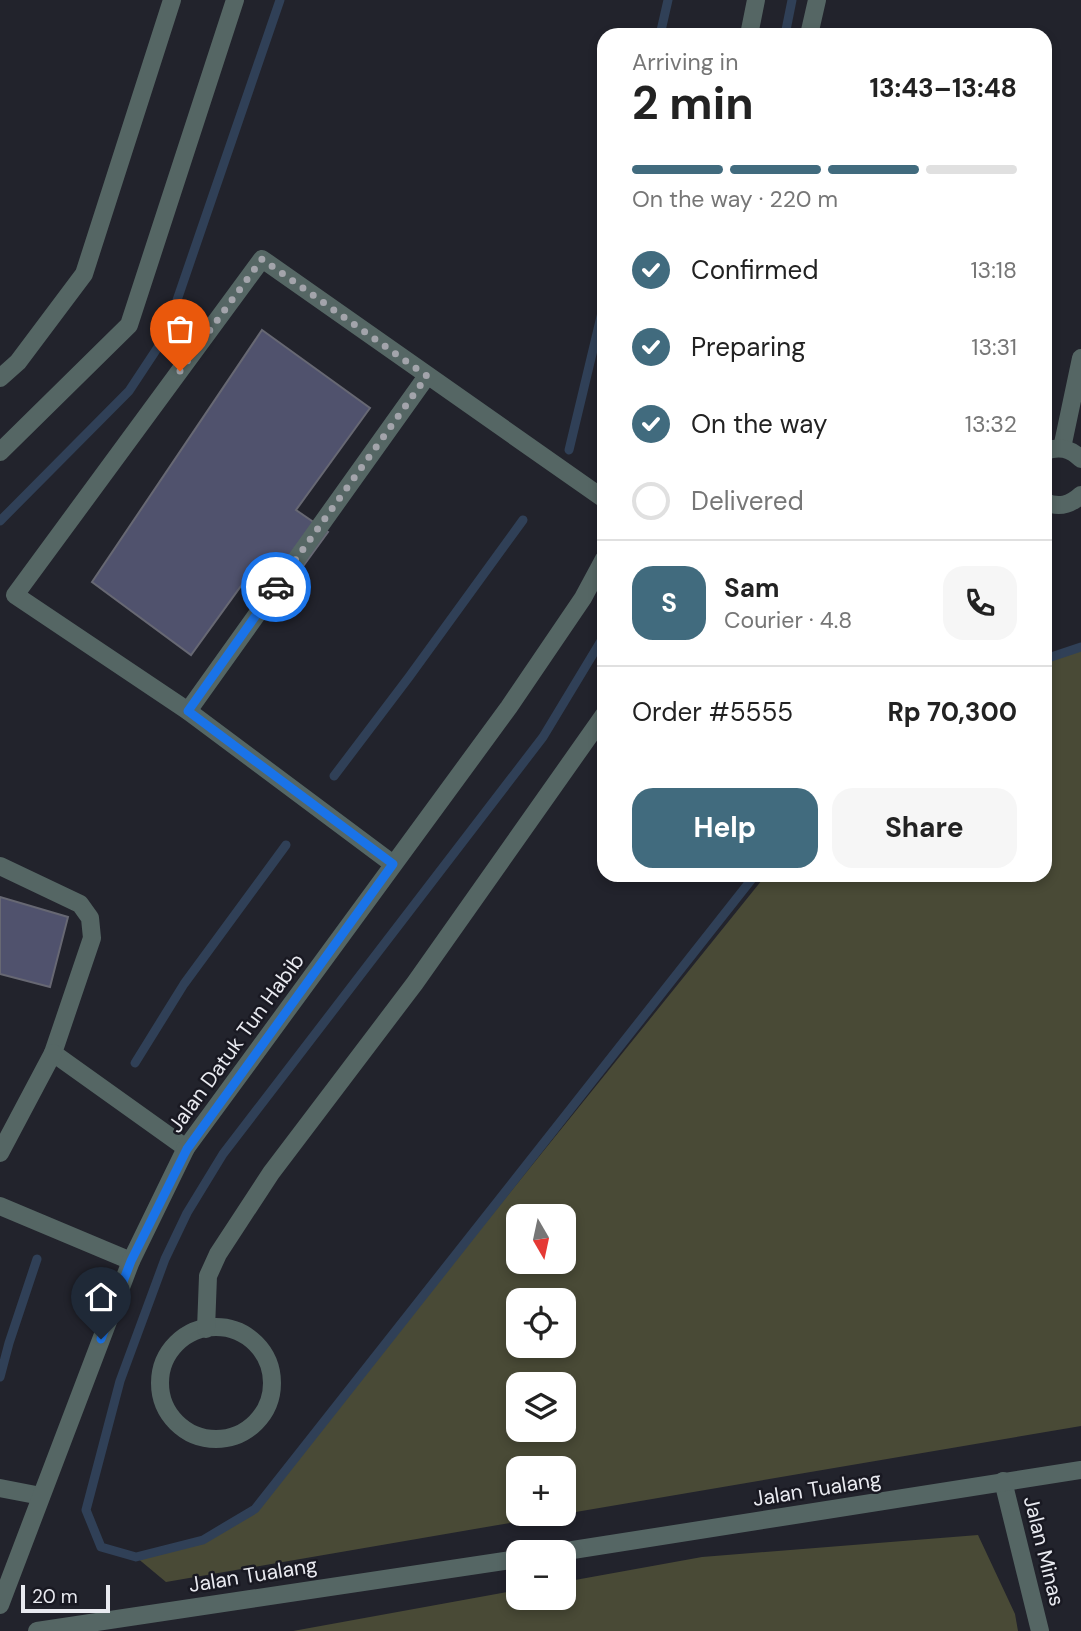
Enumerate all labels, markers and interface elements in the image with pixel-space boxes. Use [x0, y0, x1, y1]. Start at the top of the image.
text: Arriving in [632, 47, 738, 77]
text: 13:43–13:48 [869, 71, 1017, 105]
text: 2 min [632, 73, 754, 133]
text: On the way · 220 m [632, 184, 838, 214]
icon: check [632, 251, 670, 289]
text: Confirmed [691, 253, 818, 287]
text: 13:18 [970, 255, 1017, 285]
pin [150, 299, 210, 371]
icon: bag [161, 310, 199, 348]
icon: check [632, 328, 670, 366]
text: Preparing [691, 330, 806, 364]
text: 13:31 [971, 332, 1017, 362]
icon: check [632, 405, 670, 443]
text: On the way [691, 407, 827, 441]
text: 13:32 [965, 409, 1017, 439]
text: Delivered [691, 484, 804, 518]
courier [241, 552, 311, 622]
button: phone [943, 566, 1017, 640]
icon: car [257, 568, 295, 606]
text: Sam [724, 571, 779, 605]
text: S [661, 586, 677, 620]
text: Courier · 4.8 [724, 605, 852, 635]
text: Order #5555 [632, 695, 793, 729]
text: Rp 70,300 [887, 695, 1017, 729]
button: Help [632, 788, 818, 868]
button: Share [832, 788, 1017, 868]
street label: Jalan Datuk Tun Habib [161, 948, 311, 1138]
north arrow [506, 1204, 576, 1274]
map controls [506, 1204, 576, 1610]
pin [71, 1267, 131, 1339]
icon: home [82, 1278, 120, 1316]
button: locate [506, 1288, 576, 1358]
button: layers [506, 1372, 576, 1442]
button: + [506, 1456, 576, 1526]
street label: Jalan Tualang [751, 1465, 884, 1513]
street label: Jalan Minas [1017, 1493, 1071, 1609]
button: − [506, 1540, 576, 1610]
street label: Jalan Tualang [187, 1551, 320, 1599]
scale bar [21, 1582, 110, 1614]
text: 20 m [32, 1584, 78, 1609]

